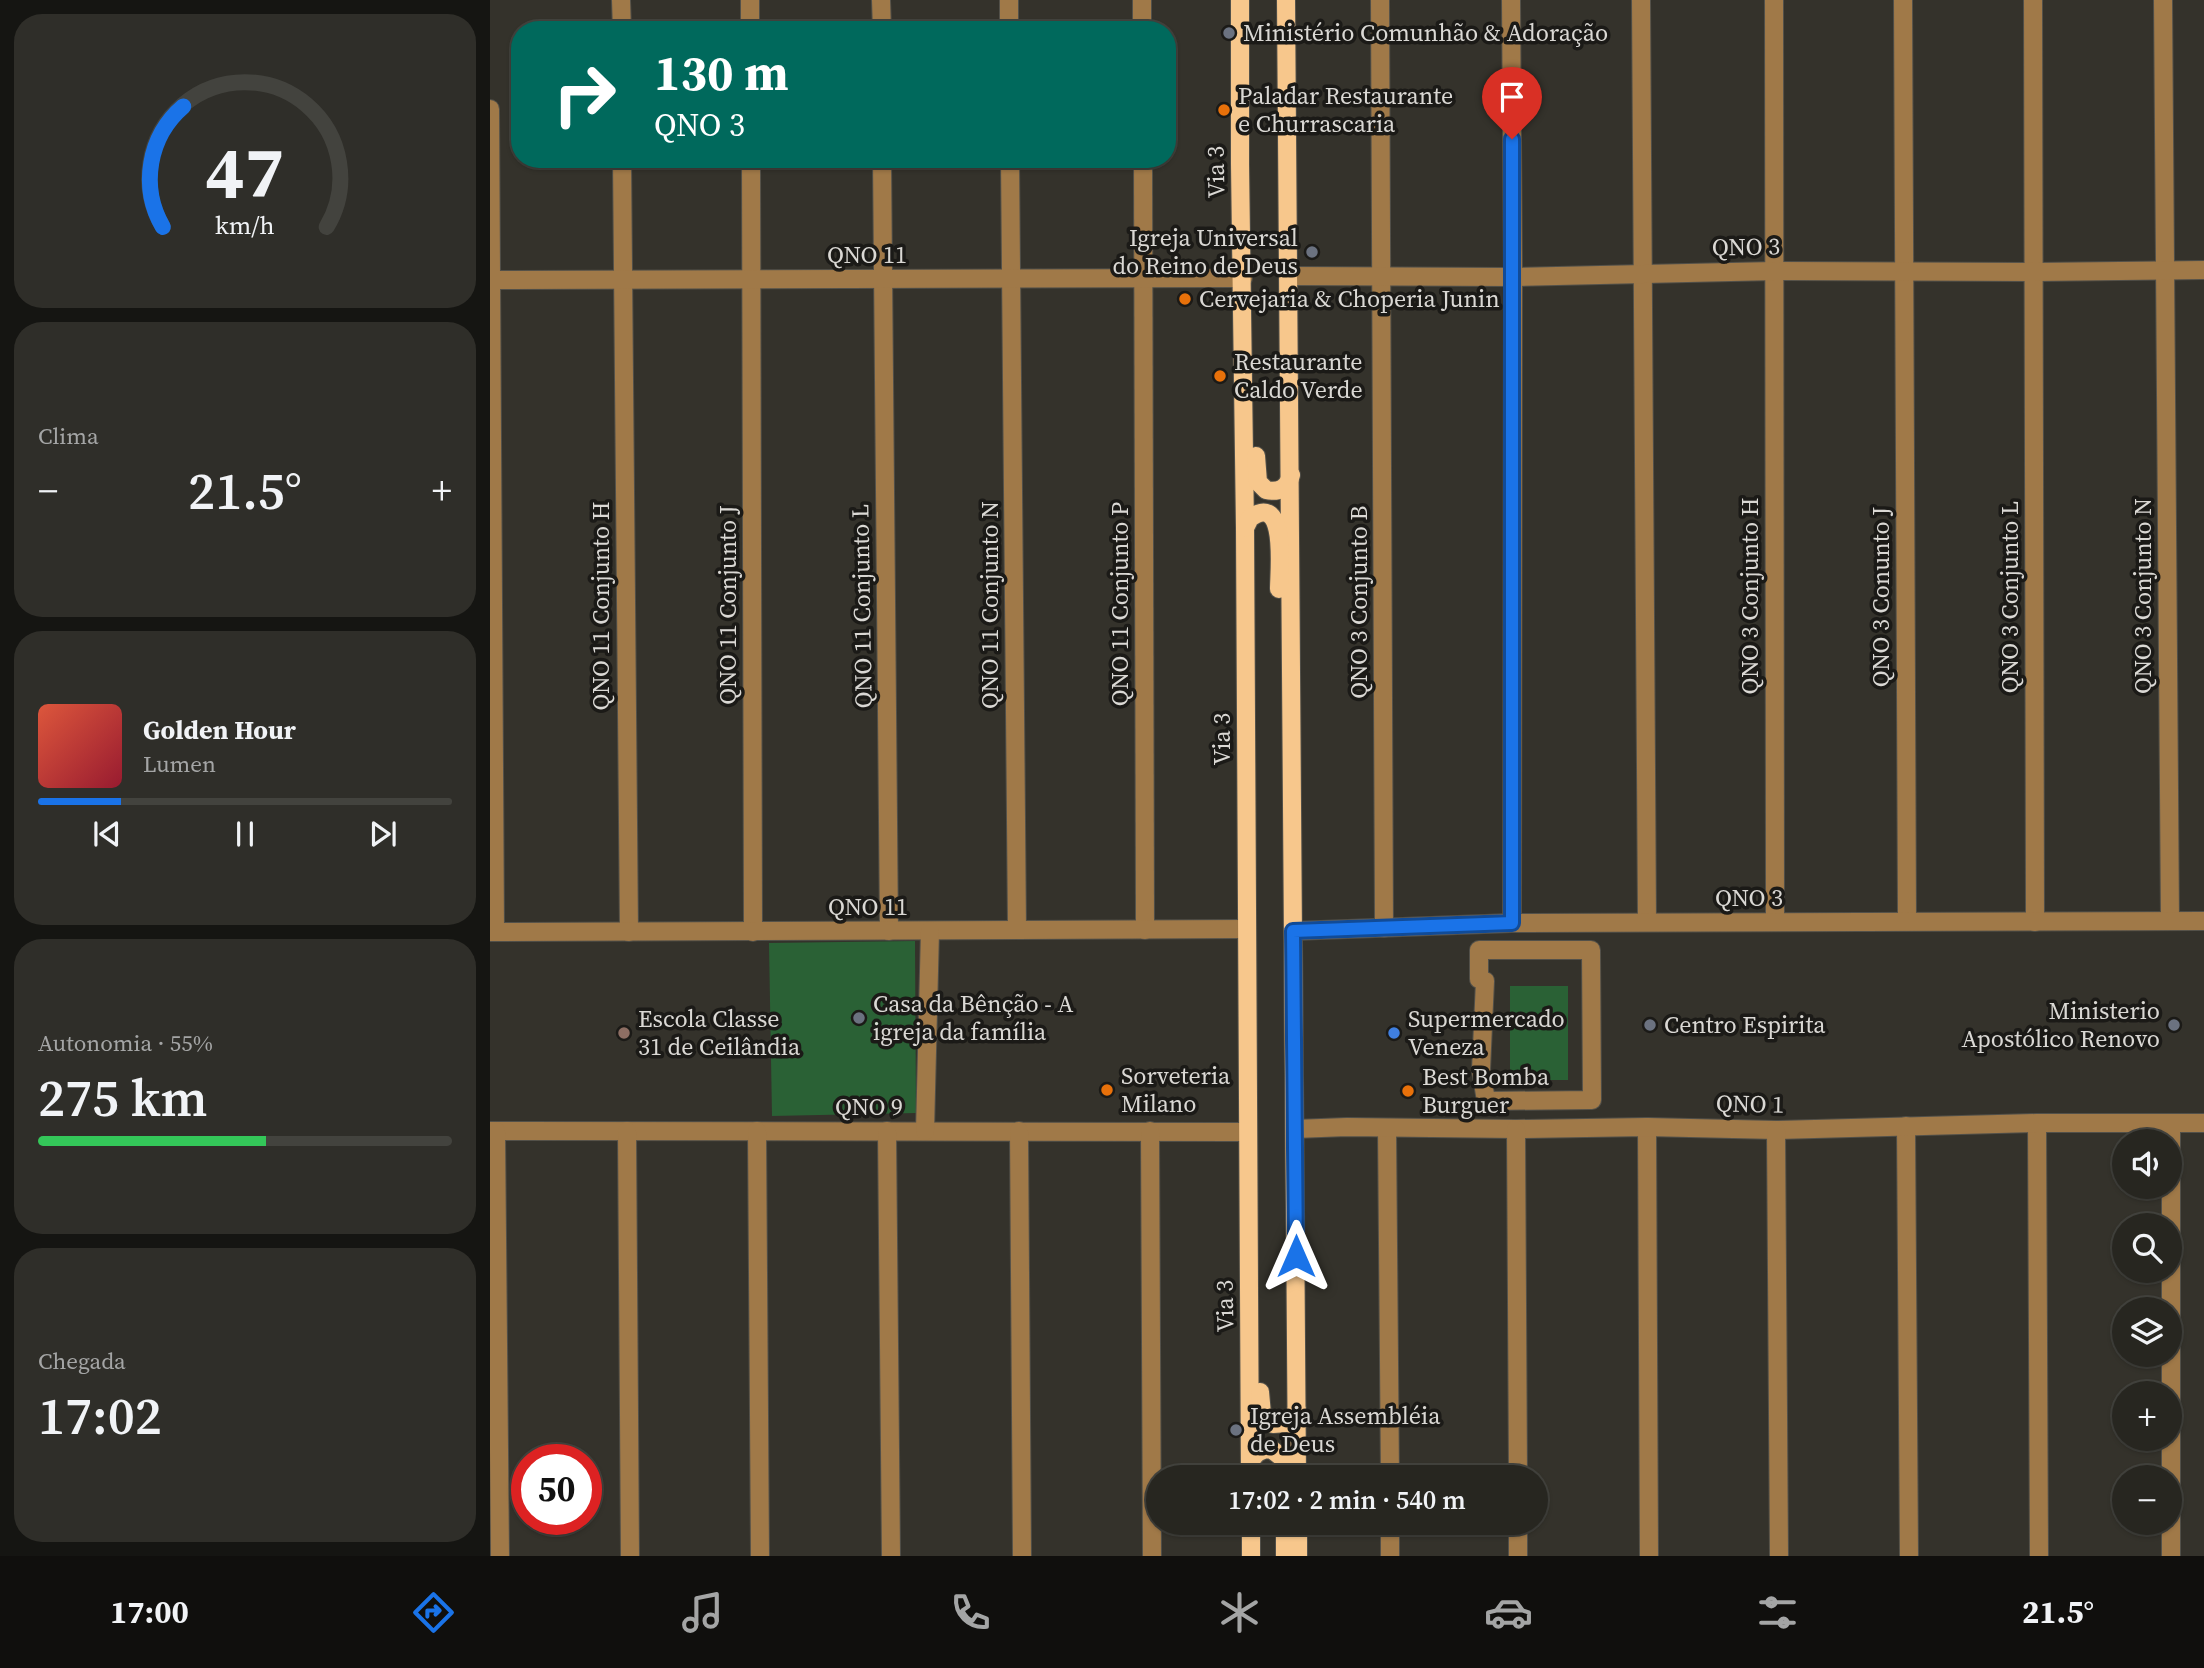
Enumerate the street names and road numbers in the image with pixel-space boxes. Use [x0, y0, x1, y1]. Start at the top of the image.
street label: Via 3 [1199, 146, 1232, 199]
street label: QNO 3 [1712, 229, 1780, 264]
street label: QNO 11 [827, 238, 907, 271]
street label: QNO 3 Conjunto H [1733, 497, 1766, 695]
street label: QNO 3 Conjunto N [2126, 498, 2159, 694]
street label: QNO 11 Conjunto H [584, 501, 617, 711]
street label: QNO 11 Conjunto N [973, 501, 1006, 709]
street label: QNO 3 Conjunto L [1993, 501, 2026, 693]
street label: QNO 11 Conjunto P [1103, 502, 1136, 706]
street label: QNO 11 Conjunto L [843, 503, 880, 709]
street label: QNO 11 Conjunto J [711, 505, 744, 705]
street label: QNO 3 Conjunto B [1342, 505, 1375, 699]
street label: QNO 3 Conunto J [1864, 507, 1897, 687]
street label: Via 3 [1205, 713, 1238, 765]
street label: QNO 3 [1715, 881, 1783, 914]
street label: QNO 11 [828, 890, 908, 923]
street label: QNO 1 [1716, 1086, 1784, 1121]
street label: QNO 9 [835, 1090, 903, 1123]
street label: Via 3 [1208, 1280, 1241, 1333]

